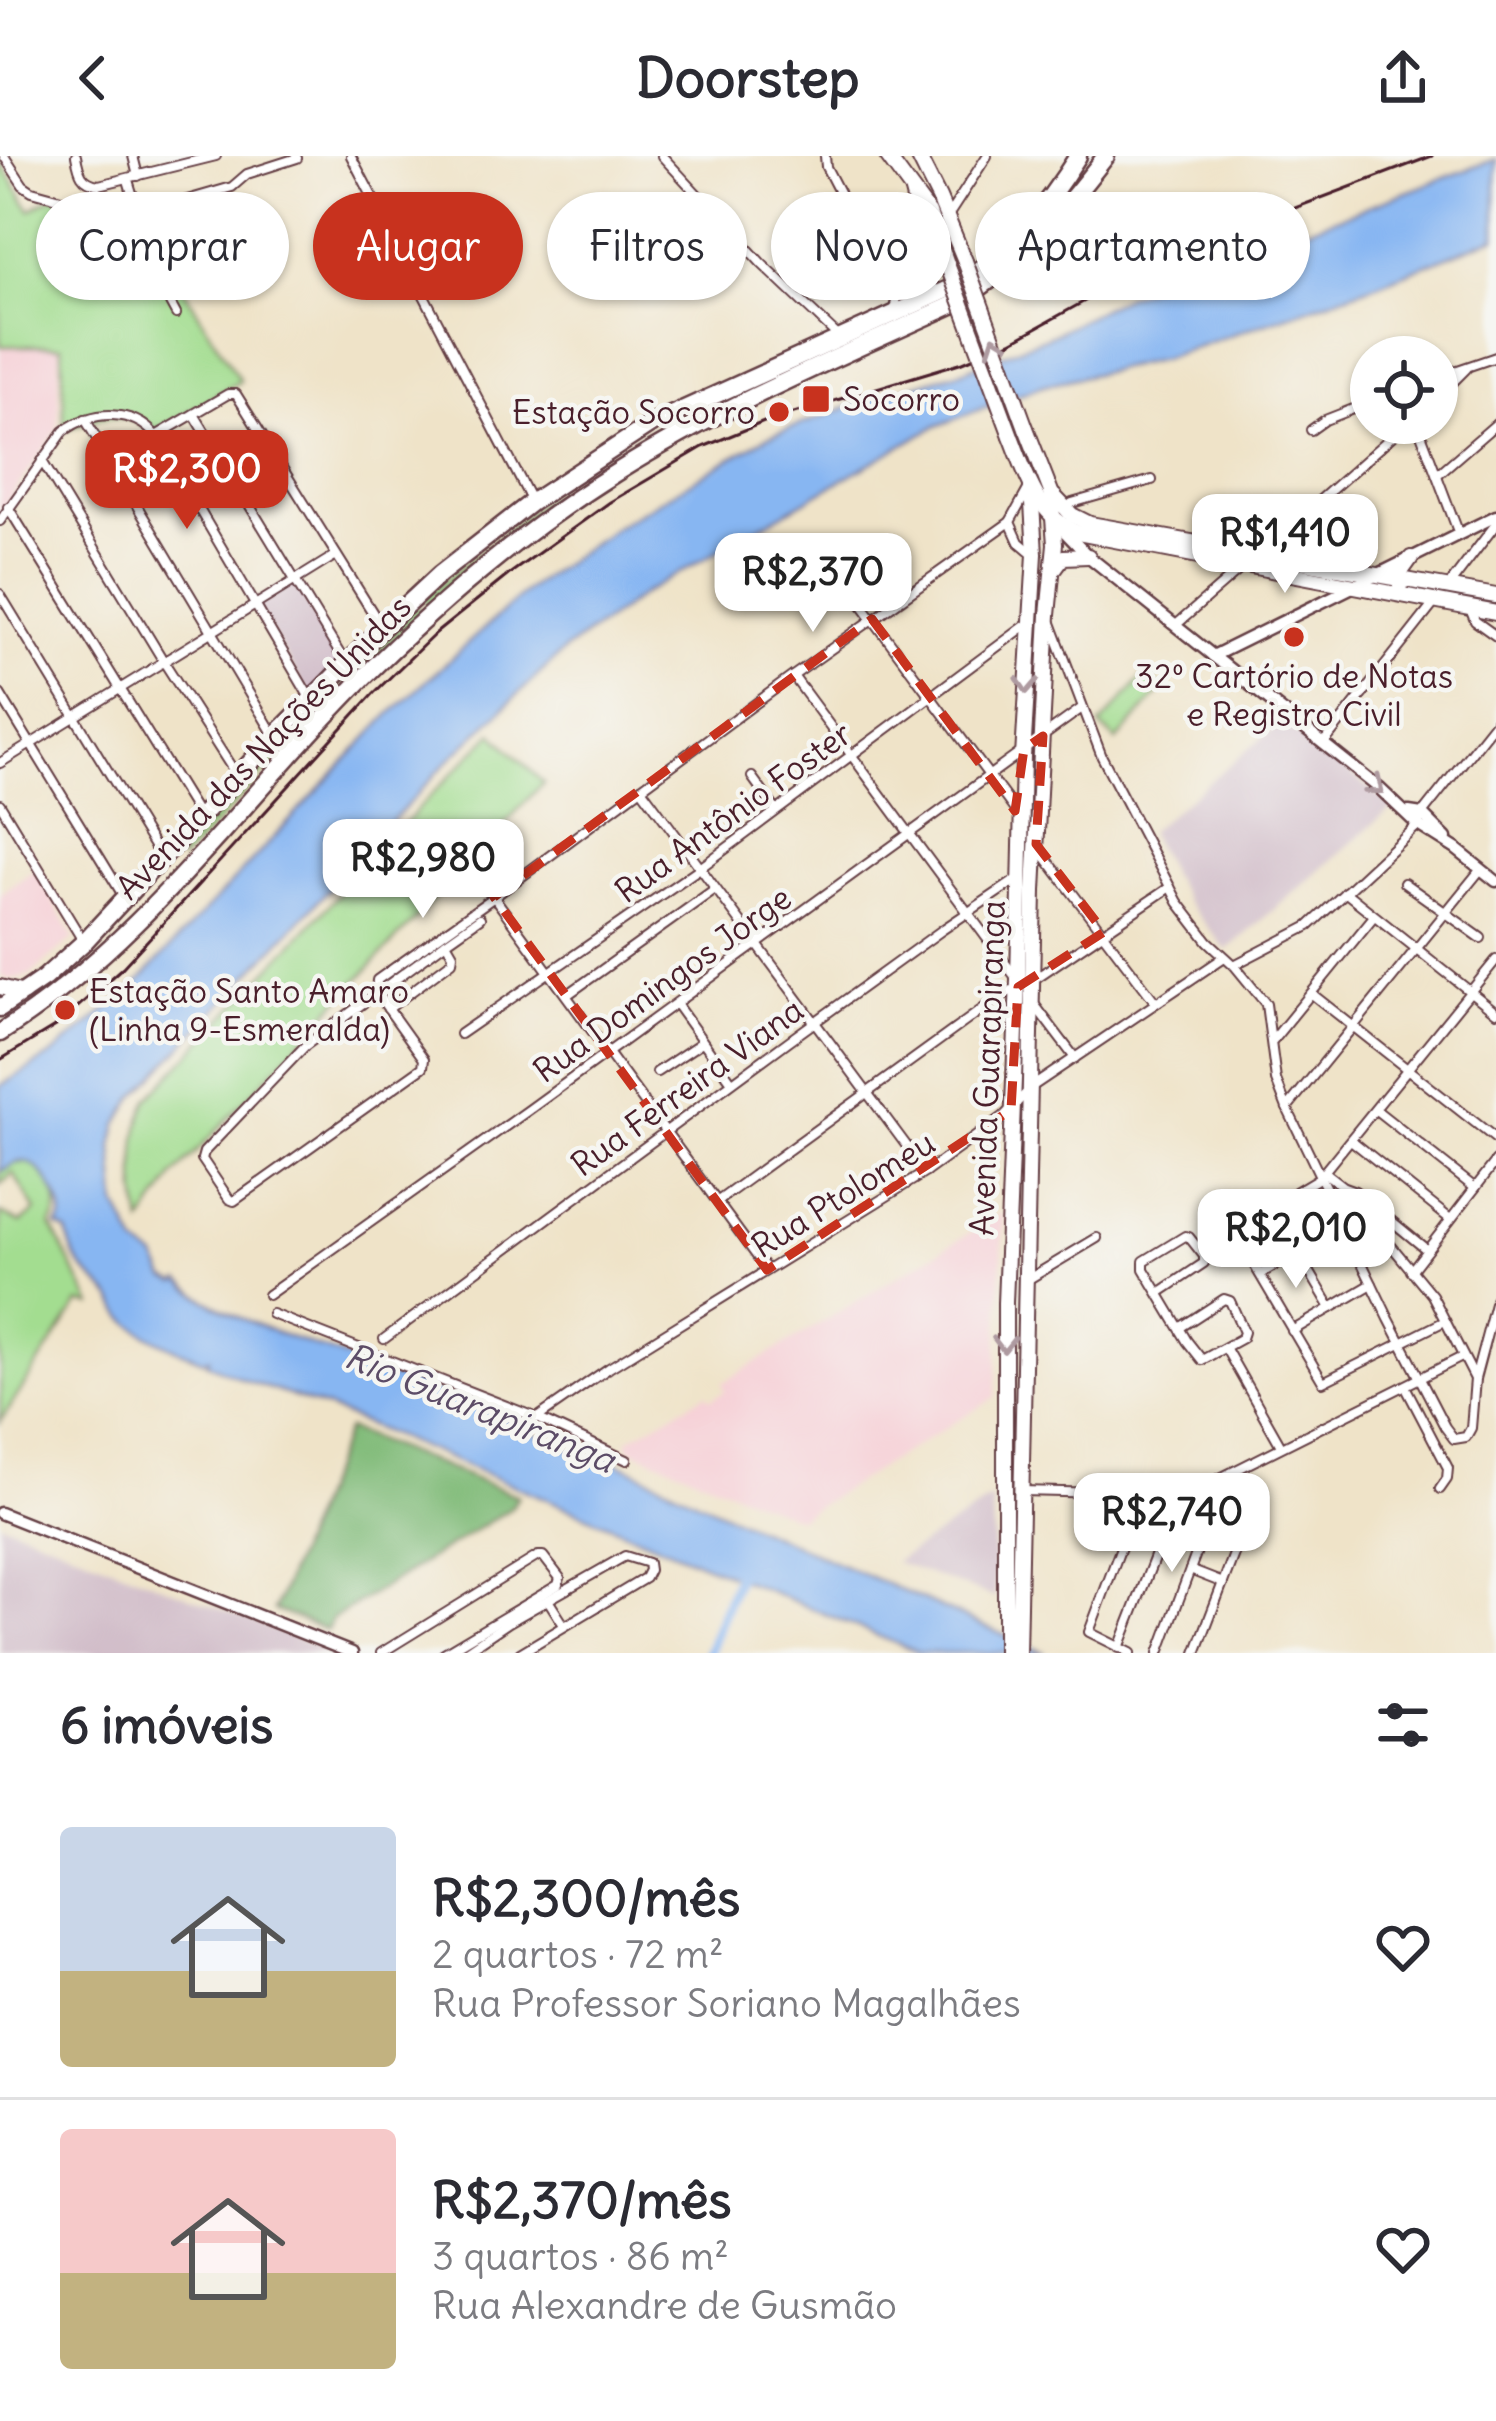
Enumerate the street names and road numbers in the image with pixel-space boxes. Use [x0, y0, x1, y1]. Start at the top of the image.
street label: Avenida das Nações Unidas [106, 586, 420, 908]
street label: Rua Antônio Foster [607, 712, 859, 912]
street label: Rua Domingos Jorge [525, 876, 799, 1092]
street label: Avenida Guarapiranga [960, 900, 1014, 1236]
street label: Rua Ferreira Viana [563, 989, 811, 1185]
street label: Rua Ptolomeu [744, 1121, 942, 1267]

